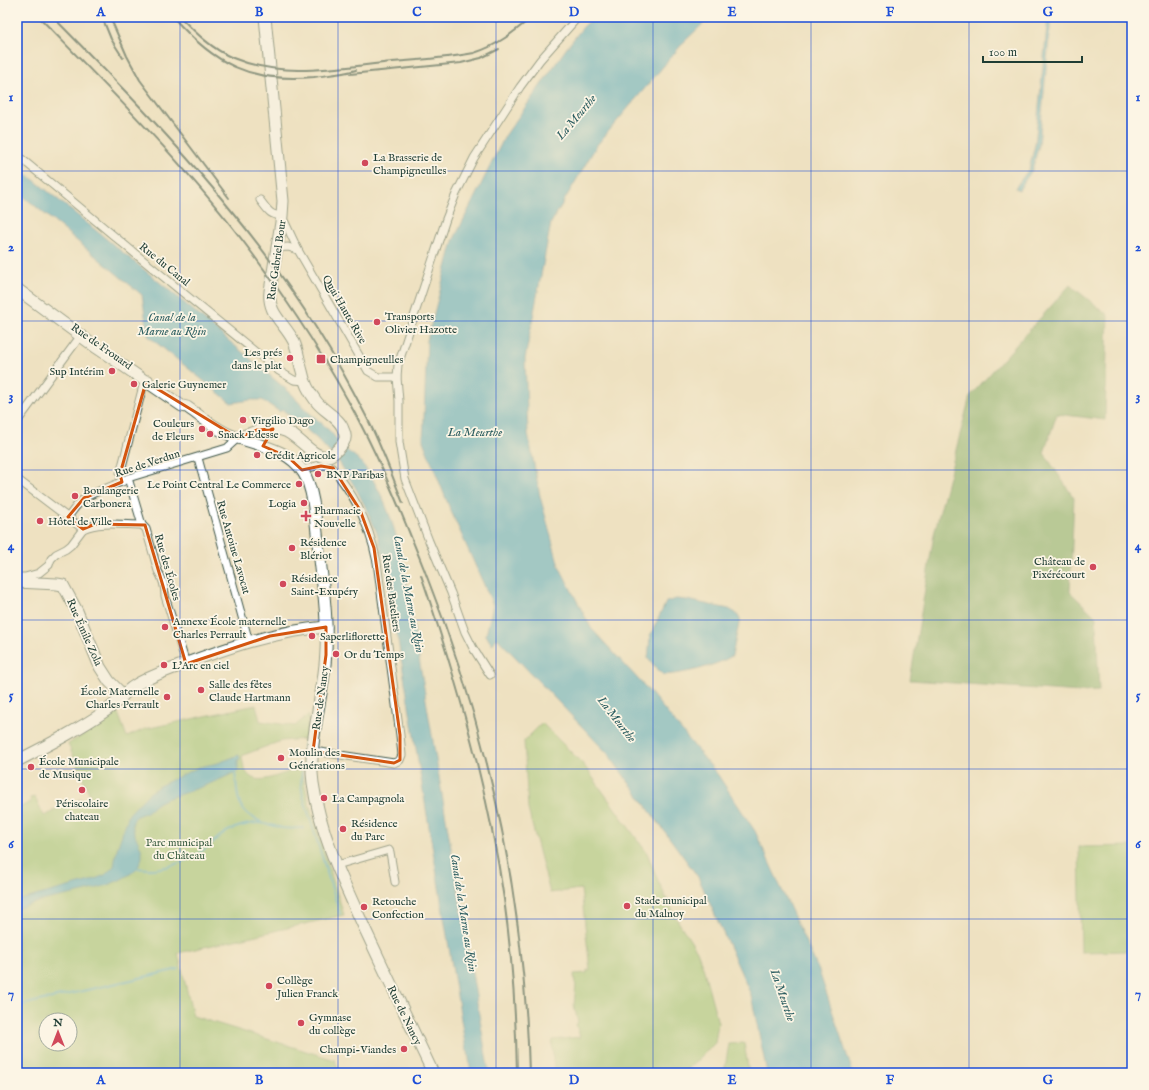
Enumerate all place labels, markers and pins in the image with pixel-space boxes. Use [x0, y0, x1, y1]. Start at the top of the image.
place label: La Brasserie de Champigneulles [373, 151, 446, 178]
marker: La Brasserie de Champigneulles [360, 158, 370, 168]
place label: Transports Olivier Hazotte [385, 310, 457, 337]
marker: Transports Olivier Hazotte [372, 317, 382, 327]
place label: Les prés dans le plat [231, 346, 282, 373]
marker: Les prés dans le plat [285, 353, 295, 363]
marker: Champigneulles [315, 353, 327, 365]
place label: Champigneulles [330, 353, 403, 367]
place label: Sup Intérim [49, 365, 104, 379]
marker: Sup Intérim [107, 366, 117, 376]
place label: Galerie Guynemer [142, 378, 226, 392]
marker: Galerie Guynemer [129, 379, 139, 389]
place label: Virgilio Dago [250, 414, 314, 428]
marker: Virgilio Dago [238, 415, 248, 425]
place label: Couleurs de Fleurs [152, 417, 194, 444]
marker: Couleurs de Fleurs [197, 424, 207, 434]
place label: Snack Edesse [218, 428, 279, 442]
marker: Snack Edesse [205, 429, 215, 439]
place label: Crédit Agricole [265, 449, 336, 463]
marker: Crédit Agricole [252, 450, 262, 460]
place label: BNP Paribas [326, 468, 384, 482]
marker: BNP Paribas [313, 469, 323, 479]
place label: Le Point Central Le Commerce [147, 478, 291, 492]
marker: Le Point Central Le Commerce [294, 479, 304, 489]
place label: Boulangerie Carbonera [83, 484, 139, 511]
marker: Boulangerie Carbonera [70, 491, 80, 501]
place label: Logia [268, 497, 296, 511]
marker: Logia [299, 498, 309, 508]
place label: Pharmacie Nouvelle [314, 504, 361, 531]
marker: Pharmacie Nouvelle [301, 511, 311, 521]
place label: Hôtel de Ville [48, 515, 112, 529]
marker: Hôtel de Ville [35, 516, 45, 526]
place label: Résidence Blériot [300, 536, 347, 563]
marker: Résidence Blériot [287, 543, 297, 553]
place label: Château de Pixérécourt [1032, 555, 1085, 582]
marker: Château de Pixérécourt [1088, 562, 1098, 572]
place label: Résidence Saint-Exupéry [291, 572, 359, 599]
marker: Résidence Saint-Exupéry [278, 579, 288, 589]
place label: Annexe École maternelle Charles Perrault [172, 615, 287, 642]
marker: Annexe École maternelle Charles Perrault [160, 622, 170, 632]
place label: Saperliflorette [320, 630, 385, 644]
marker: Saperliflorette [307, 631, 317, 641]
place label: Or du Temps [344, 648, 404, 662]
marker: Or du Temps [331, 649, 341, 659]
place label: L'Arc en ciel [172, 659, 229, 673]
marker: L'Arc en ciel [159, 660, 169, 670]
place label: Salle des fêtes Claude Hartmann [209, 678, 291, 705]
place label: École Maternelle Charles Perrault [80, 685, 159, 712]
marker: Salle des fêtes Claude Hartmann [196, 685, 206, 695]
marker: École Maternelle Charles Perrault [162, 692, 172, 702]
place label: Moulin des Générations [289, 746, 345, 773]
marker: Moulin des Générations [276, 753, 286, 763]
place label: École Municipale de Musique [39, 755, 119, 782]
marker: École Municipale de Musique [26, 762, 36, 772]
marker: Périscolaire chateau [77, 785, 87, 795]
place label: La Campagnola [332, 792, 405, 806]
marker: La Campagnola [319, 793, 329, 803]
place label: Périscolaire chateau [56, 797, 108, 824]
place label: Résidence du Parc [351, 817, 398, 844]
marker: Résidence du Parc [338, 824, 348, 834]
place label: Stade municipal du Malnoy [635, 894, 707, 921]
place label: Retouche Confection [372, 895, 424, 922]
marker: Stade municipal du Malnoy [622, 901, 632, 911]
marker: Retouche Confection [359, 902, 369, 912]
place label: Collège Julien Franck [275, 974, 338, 1001]
marker: Collège Julien Franck [264, 981, 274, 991]
place label: Gymnase du collège [309, 1011, 356, 1038]
marker: Gymnase du collège [296, 1018, 306, 1028]
place label: Champi-Viandes [320, 1043, 396, 1057]
marker: Champi-Viandes [399, 1044, 409, 1054]

